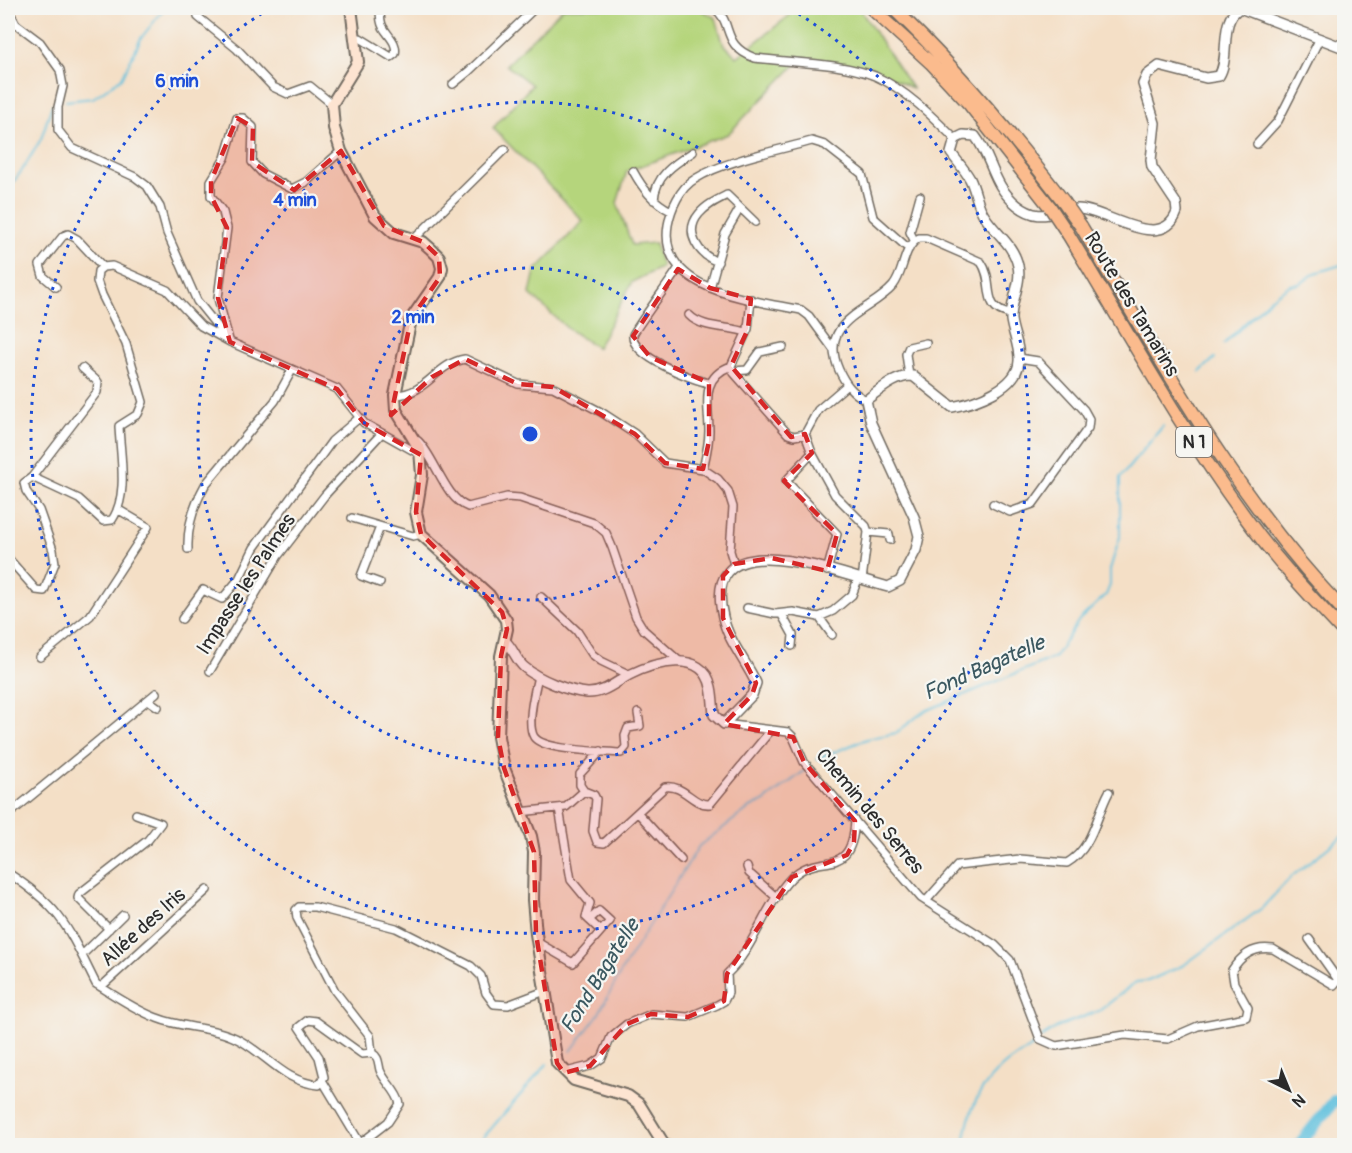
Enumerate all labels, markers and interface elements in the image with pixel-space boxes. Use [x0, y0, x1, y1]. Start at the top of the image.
text: 6 min [155, 70, 199, 93]
text: 4 min [273, 189, 317, 212]
street label: Route des Tamarins [1079, 227, 1185, 381]
text: 2 min [391, 306, 435, 329]
centre of rings [520, 424, 540, 444]
road number: N 1 [1176, 427, 1212, 457]
street label: Impasse les Palmes [191, 509, 301, 659]
water label: Fond Bagatelle [919, 628, 1051, 707]
street label: Chemin des Serres [810, 743, 930, 879]
street label: Allée des Iris [95, 882, 191, 972]
water label: Fond Bagatelle [554, 912, 647, 1038]
north arrow [1259, 1060, 1319, 1120]
text: N [1288, 1089, 1309, 1111]

